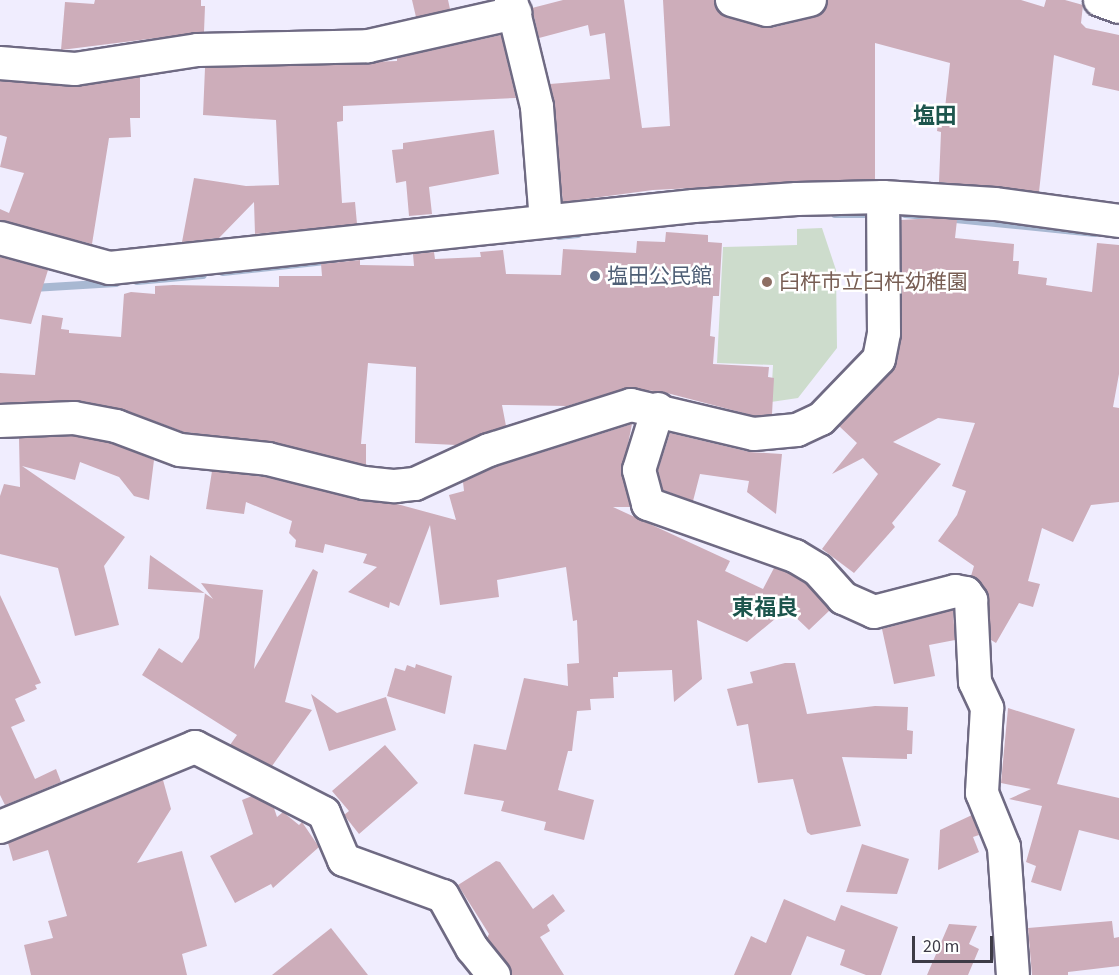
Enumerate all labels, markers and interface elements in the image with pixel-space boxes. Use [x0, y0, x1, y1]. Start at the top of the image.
district label: 塩田 [913, 104, 957, 130]
place label: 塩田公民館 [607, 263, 712, 289]
marker: 塩田公民館 [588, 269, 602, 283]
place label: 臼杵市立臼杵幼稚園 [779, 269, 968, 295]
marker: 臼杵市立臼杵幼稚園 [760, 275, 774, 289]
district label: 東福良 [732, 596, 798, 622]
scale bar [915, 924, 996, 962]
text: 20 m [923, 934, 959, 959]

